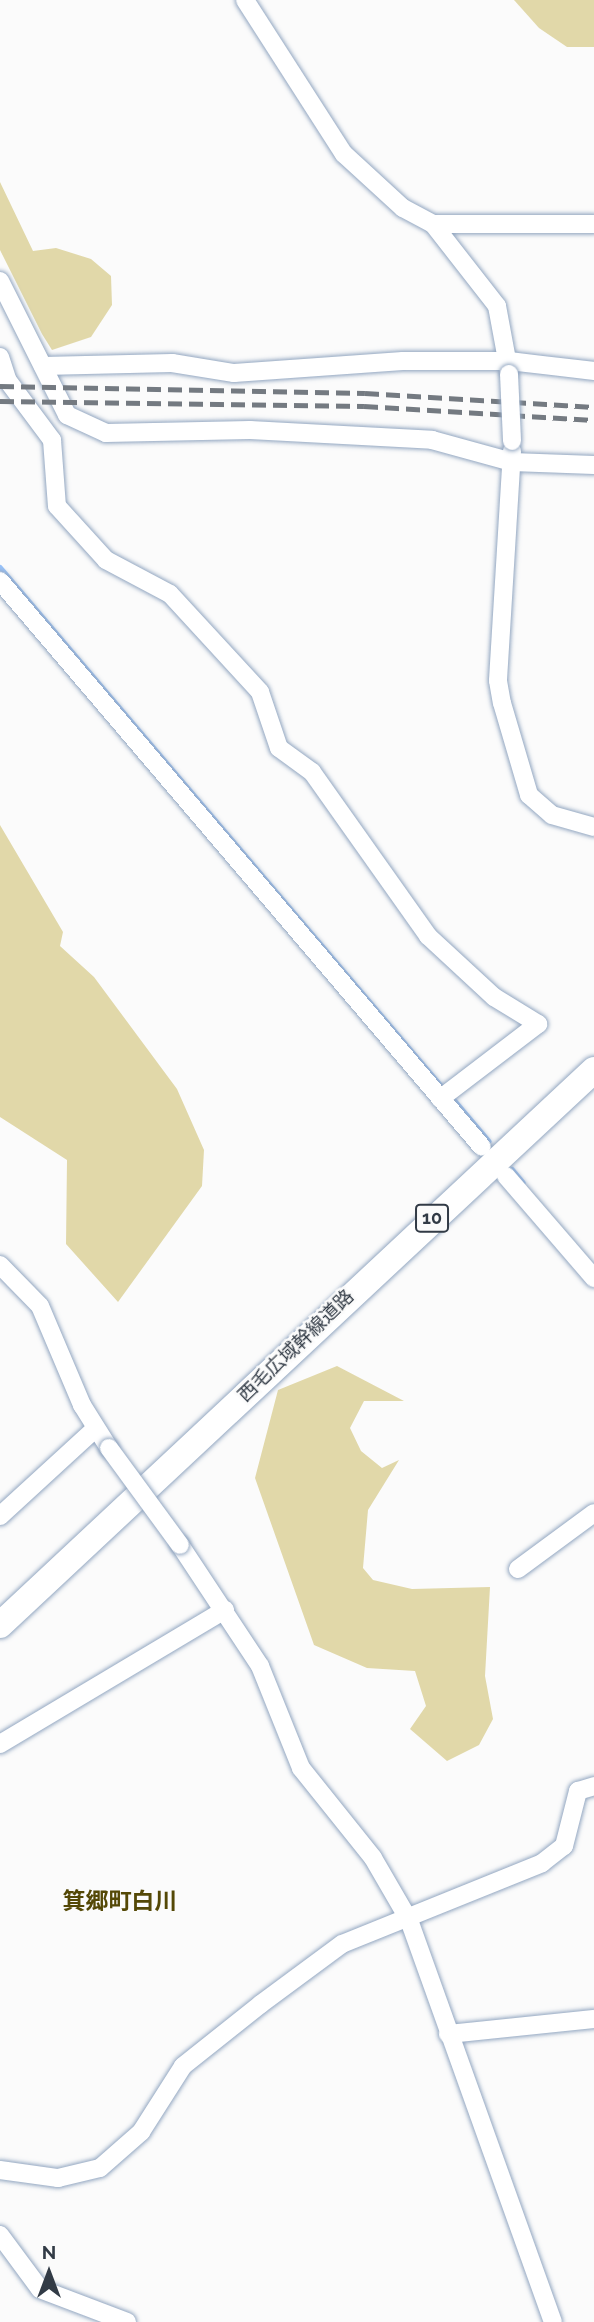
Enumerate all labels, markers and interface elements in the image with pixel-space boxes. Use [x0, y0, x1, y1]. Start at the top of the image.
road number: 10 [414, 1204, 450, 1232]
street label: 西毛広域幹線道路 [233, 1285, 359, 1407]
district label: 箕郷町白川 [63, 1887, 177, 1915]
north arrow [14, 2238, 84, 2308]
text: N [42, 2241, 56, 2263]

